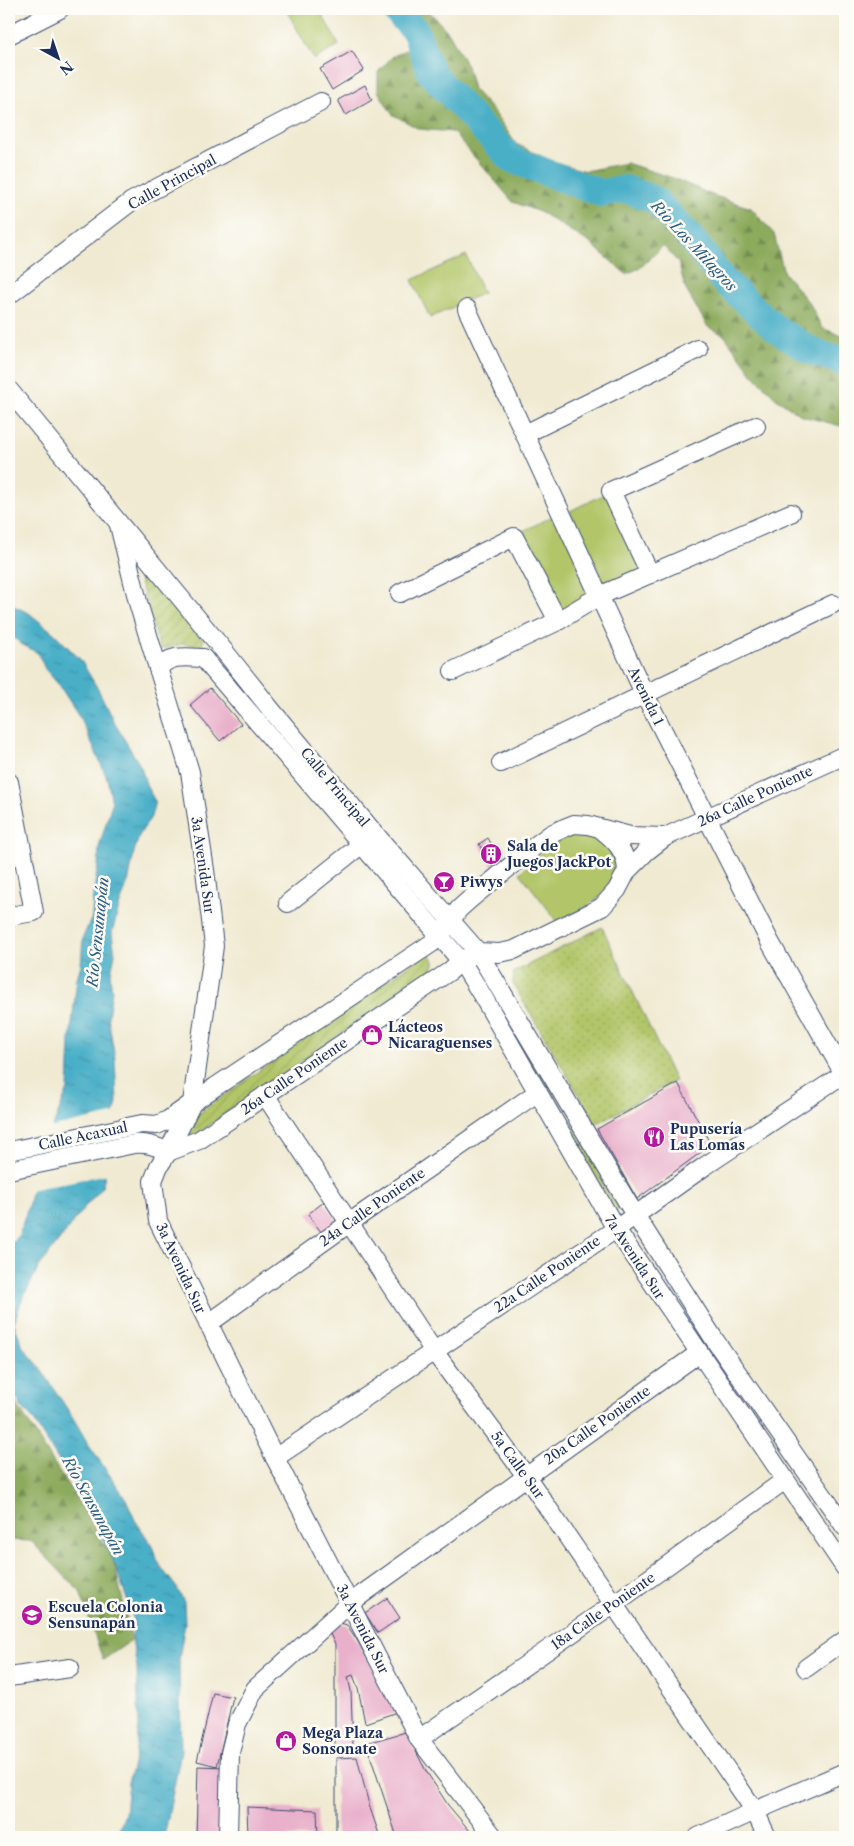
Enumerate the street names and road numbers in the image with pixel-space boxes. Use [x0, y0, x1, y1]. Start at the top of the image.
street label: Calle Principal [125, 150, 219, 214]
street label: Avenida 1 [624, 663, 668, 728]
street label: Calle Principal [297, 744, 373, 830]
street label: 26a Calle Poniente [694, 761, 816, 831]
street label: 3a Avenida Sur [187, 815, 219, 915]
street label: 26a Calle Poniente [237, 1033, 351, 1118]
street label: Calle Acaxual [37, 1118, 129, 1154]
street label: 24a Calle Poniente [316, 1164, 429, 1250]
street label: 7a Avenida Sur [601, 1211, 669, 1303]
street label: 3a Avenida Sur [152, 1220, 210, 1316]
street label: 22a Calle Poniente [490, 1231, 604, 1316]
street label: 20a Calle Poniente [540, 1381, 654, 1468]
street label: 5a Calle Sur [487, 1428, 549, 1503]
street label: 18a Calle Poniente [547, 1568, 659, 1654]
street label: 3a Avenida Sur [333, 1581, 393, 1677]

